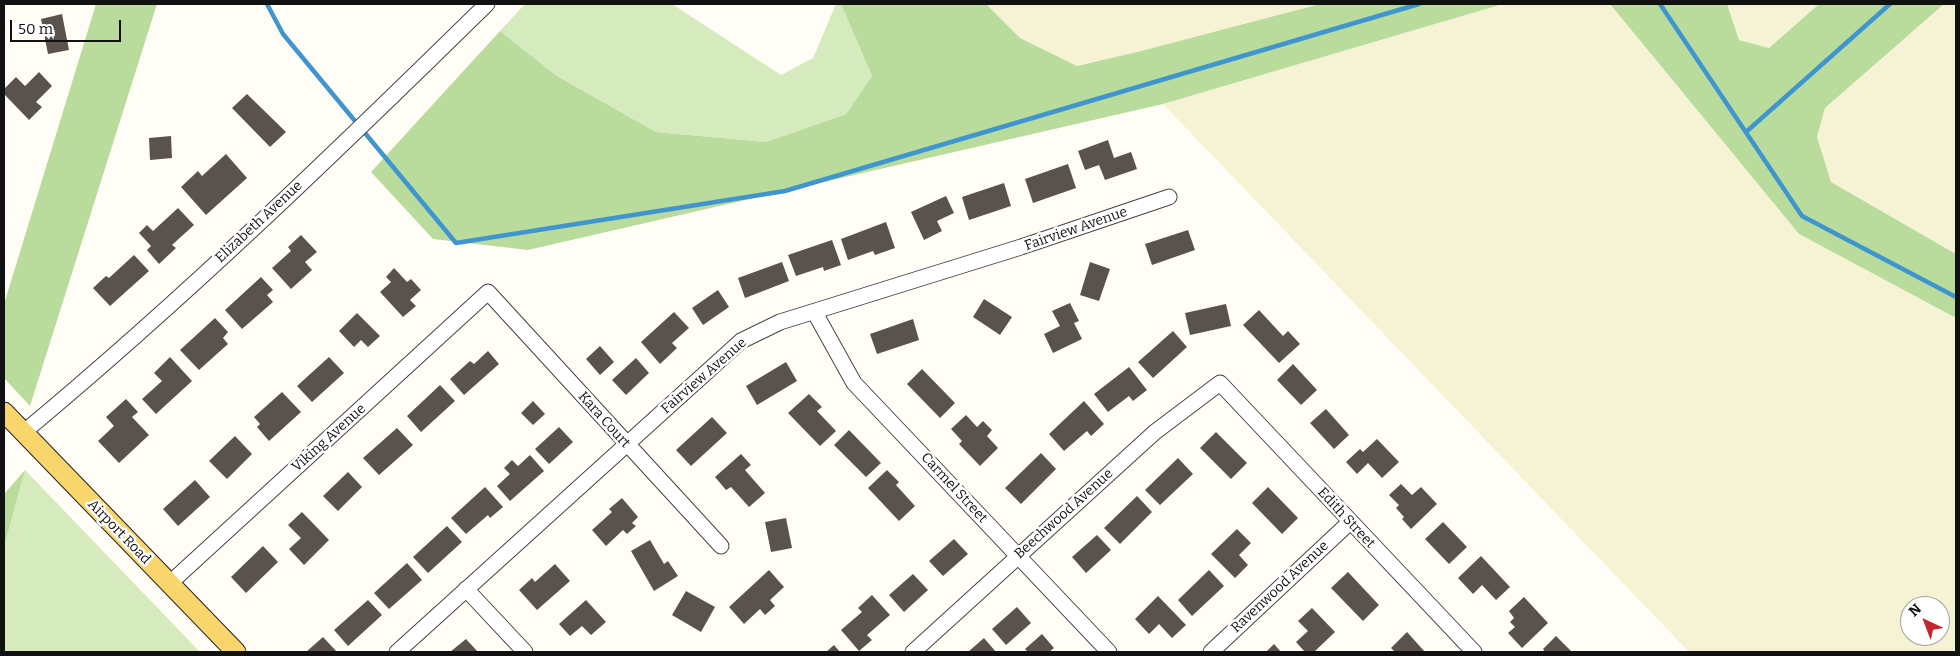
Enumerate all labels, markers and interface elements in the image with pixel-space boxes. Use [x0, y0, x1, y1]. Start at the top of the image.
scale bar [12, 10, 124, 42]
text: 50 m [18, 20, 53, 38]
street label: Elizabeth Avenue [212, 177, 306, 267]
street label: Fairview Avenue [1022, 204, 1130, 254]
street label: Fairview Avenue [658, 334, 750, 418]
street label: Kara Court [574, 388, 634, 452]
street label: Viking Avenue [289, 400, 369, 476]
street label: Carmel Street [917, 449, 991, 527]
street label: Beechwood Avenue [1011, 465, 1117, 563]
street label: Edith Street [1314, 484, 1378, 552]
street label: Airport Road [84, 496, 154, 568]
street label: Ravenwood Avenue [1228, 538, 1332, 636]
north arrow [1900, 596, 1950, 646]
text: N [1905, 600, 1925, 620]

